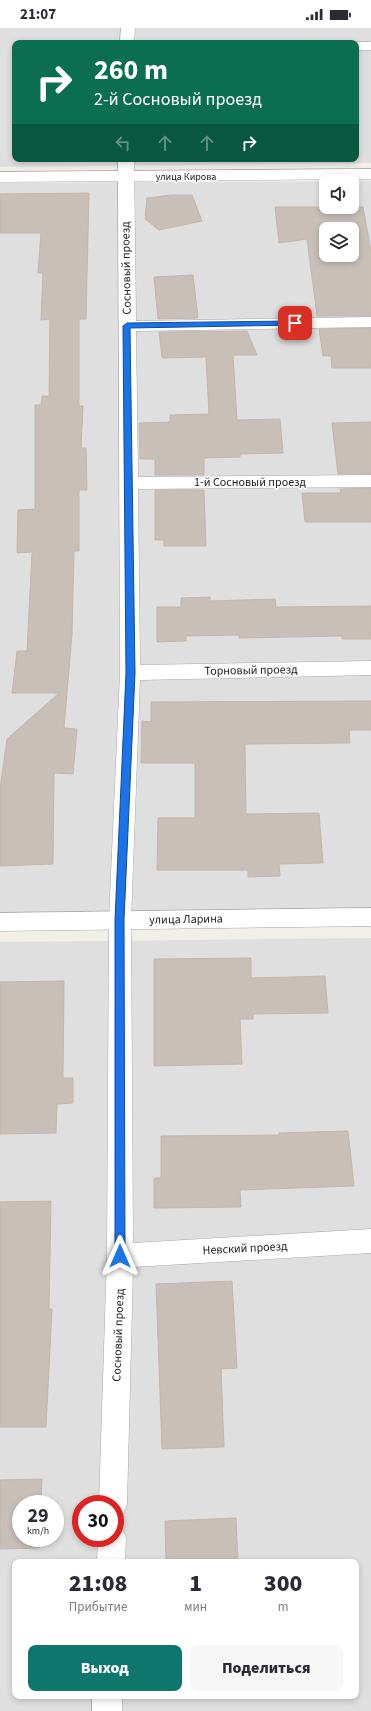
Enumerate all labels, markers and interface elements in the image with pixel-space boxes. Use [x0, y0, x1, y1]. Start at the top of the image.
text: 21:07 [20, 4, 56, 25]
text: 260 m [94, 50, 168, 90]
icon: right [28, 56, 80, 108]
text: 2-й Сосновый проезд [94, 87, 262, 112]
icon: left [112, 132, 134, 154]
icon: ahead [154, 132, 176, 154]
icon: ahead [196, 132, 218, 154]
icon: right [238, 132, 260, 154]
street label: улица Кирова [156, 170, 216, 184]
map controls [319, 174, 359, 262]
button: sound [319, 174, 359, 214]
street label: Сосновый проезд [117, 221, 136, 315]
button: layers [319, 222, 359, 262]
pin [278, 306, 312, 340]
icon: arrive [284, 312, 306, 334]
street label: 1-й Сосновый проезд [194, 474, 307, 491]
street label: Торновый проезд [204, 661, 298, 680]
street label: улица Ларина [149, 910, 223, 929]
position arrow [99, 1235, 141, 1277]
street label: Невский проезд [202, 1238, 288, 1259]
street label: Сосновый проезд [108, 1288, 129, 1382]
speed limit sign: 30 [72, 1495, 124, 1547]
text: 29 [27, 1502, 49, 1530]
text: km/h [27, 1524, 49, 1538]
text: 21:08 [69, 1566, 127, 1601]
text: 1 [189, 1566, 202, 1601]
text: 300 [264, 1566, 302, 1601]
text: Прибытие [69, 1598, 127, 1616]
text: мин [184, 1598, 207, 1616]
text: m [278, 1598, 288, 1616]
button: Выход [28, 1645, 182, 1691]
button: Поделиться [190, 1645, 343, 1691]

